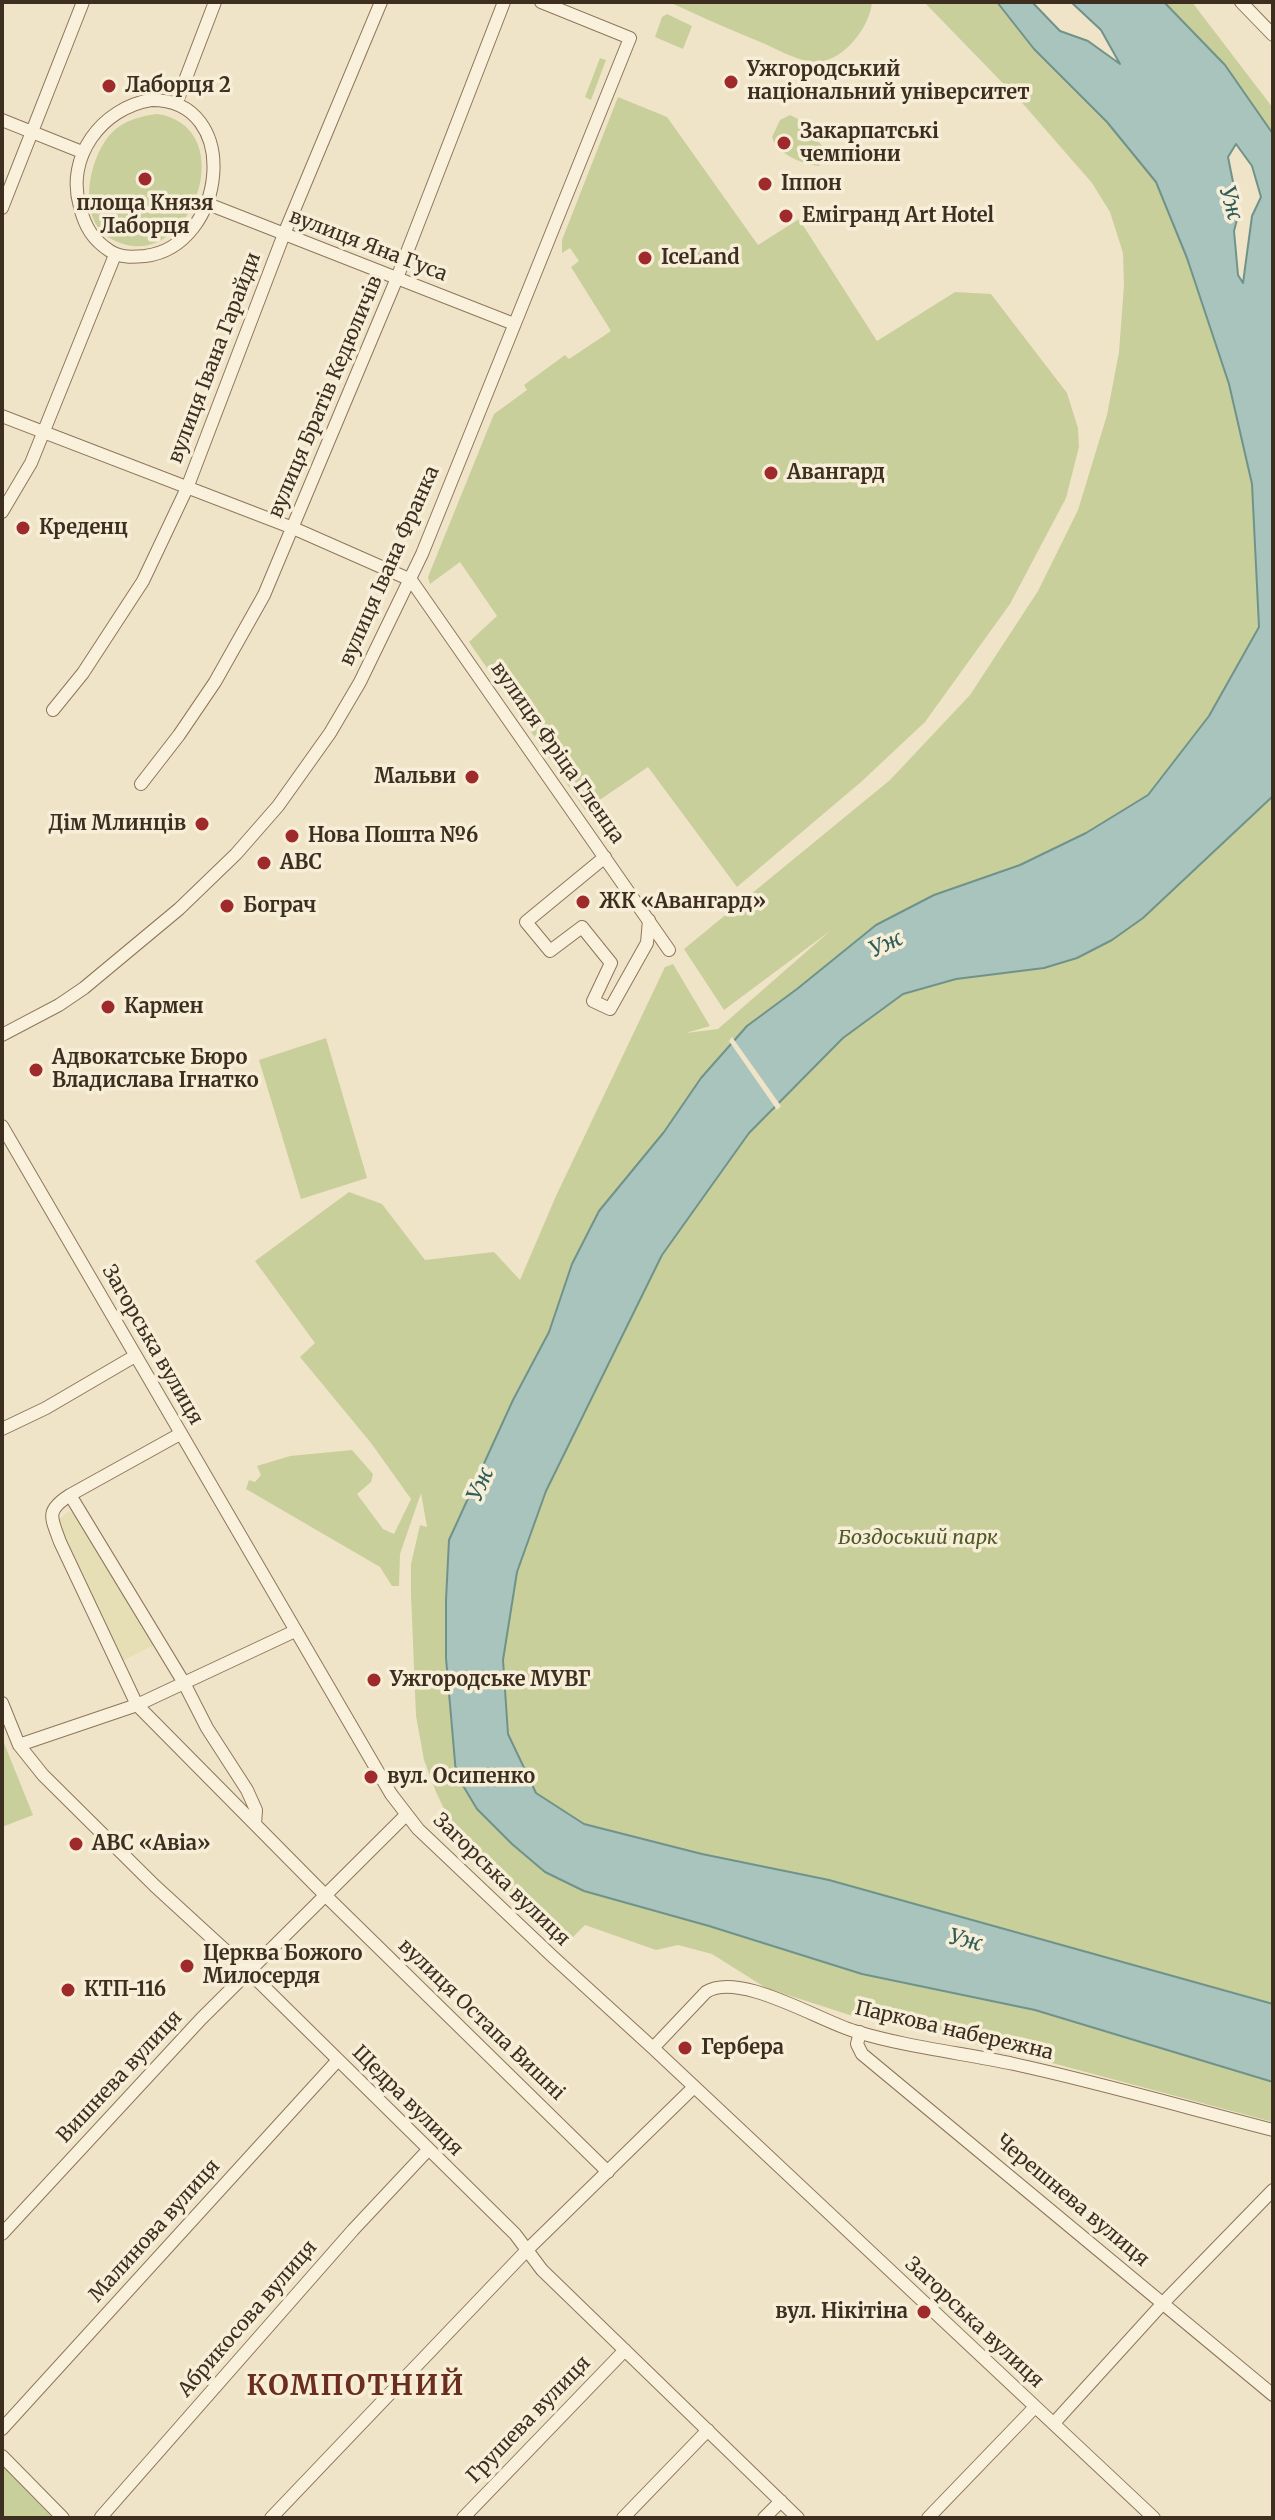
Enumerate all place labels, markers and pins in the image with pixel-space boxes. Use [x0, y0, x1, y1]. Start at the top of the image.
place label: Ужгородський національний університет [747, 58, 1030, 105]
marker: Ужгородський національний університет [722, 73, 740, 91]
place label: Лаборця 2 [125, 74, 231, 98]
marker: Лаборця 2 [100, 77, 118, 95]
place label: Закарпатські чемпіони [800, 120, 939, 167]
marker: Закарпатські чемпіони [775, 134, 793, 152]
marker: площа Князя Лаборця [136, 170, 154, 188]
place label: Іппон [781, 172, 842, 196]
marker: Іппон [756, 175, 774, 193]
place label: площа Князя Лаборця [76, 192, 214, 239]
place label: Емігранд Art Hotel [802, 204, 994, 228]
marker: Емігранд Art Hotel [777, 207, 795, 225]
place label: IceLand [661, 246, 740, 270]
marker: IceLand [636, 249, 654, 267]
place label: Авангард [787, 461, 885, 485]
marker: Авангард [762, 464, 780, 482]
place label: Креденц [39, 516, 128, 540]
marker: Креденц [14, 519, 32, 537]
place label: Мальви [374, 765, 456, 789]
marker: Мальви [463, 768, 481, 786]
place label: Дім Млинців [49, 812, 186, 836]
marker: Дім Млинців [193, 815, 211, 833]
place label: Нова Пошта №6 [308, 824, 478, 848]
marker: Нова Пошта №6 [283, 827, 301, 845]
place label: ABC [280, 851, 322, 875]
marker: ABC [255, 854, 273, 872]
place label: ЖК «Авангард» [599, 890, 766, 914]
marker: ЖК «Авангард» [574, 893, 592, 911]
place label: Бограч [243, 894, 316, 918]
marker: Бограч [218, 897, 236, 915]
place label: Кармен [124, 995, 204, 1019]
marker: Кармен [99, 998, 117, 1016]
place label: Адвокатське Бюро Владислава Ігнатко [52, 1046, 259, 1093]
marker: Адвокатське Бюро Владислава Ігнатко [27, 1061, 45, 1079]
place label: Ужгородське МУВГ [390, 1668, 590, 1692]
marker: Ужгородське МУВГ [365, 1671, 383, 1689]
place label: вул. Осипенко [387, 1765, 535, 1789]
marker: вул. Осипенко [362, 1768, 380, 1786]
place label: ABC «Авіа» [92, 1832, 211, 1856]
marker: ABC «Авіа» [67, 1835, 85, 1853]
place label: Церква Божого Милосердя [203, 1942, 363, 1989]
marker: Церква Божого Милосердя [178, 1957, 196, 1975]
place label: КТП-116 [84, 1978, 166, 2002]
marker: КТП-116 [59, 1981, 77, 1999]
place label: Гербера [701, 2036, 784, 2060]
marker: Гербера [676, 2039, 694, 2057]
place label: вул. Нікітіна [775, 2300, 908, 2324]
marker: вул. Нікітіна [915, 2303, 933, 2321]

